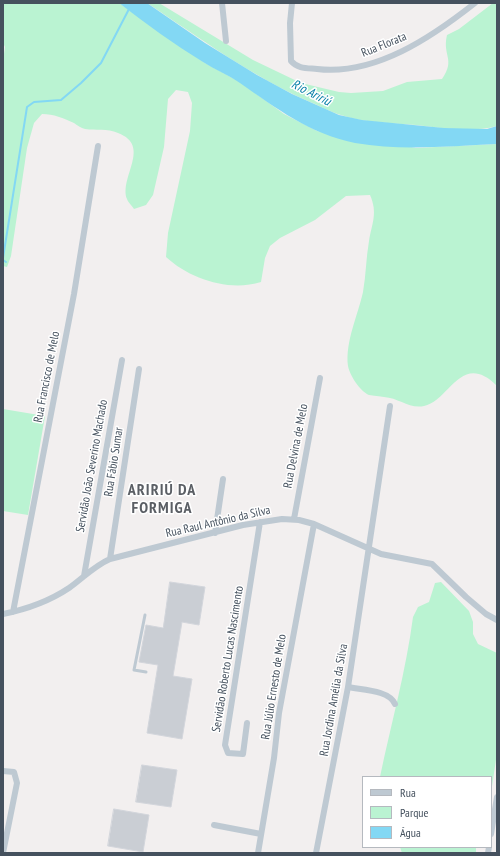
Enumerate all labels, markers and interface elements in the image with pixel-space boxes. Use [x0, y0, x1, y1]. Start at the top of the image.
street label: Rua Florata [359, 29, 409, 61]
water label: Rio Aririú [289, 77, 333, 109]
street label: Rua Francisco de Melo [31, 330, 63, 424]
street label: Servidão João Severino Machado [73, 399, 111, 533]
street label: Rua Delvina de Melo [281, 403, 311, 489]
street label: Rua Fábio Sumar [101, 426, 127, 498]
district label: ARIRIÚ DA FORMIGA [128, 480, 196, 518]
street label: Rua Raul Antônio da Silva [164, 503, 272, 541]
street label: Servidão Roberto Lucas Nascimento [209, 585, 247, 733]
street label: Rua Júlio Ernesto de Melo [259, 633, 289, 741]
street label: Rua Jordina Amélia da Silva [317, 643, 351, 757]
legend [362, 776, 492, 848]
text: Rua [400, 785, 416, 800]
text: Parque [400, 805, 429, 820]
text: Água [400, 825, 421, 840]

